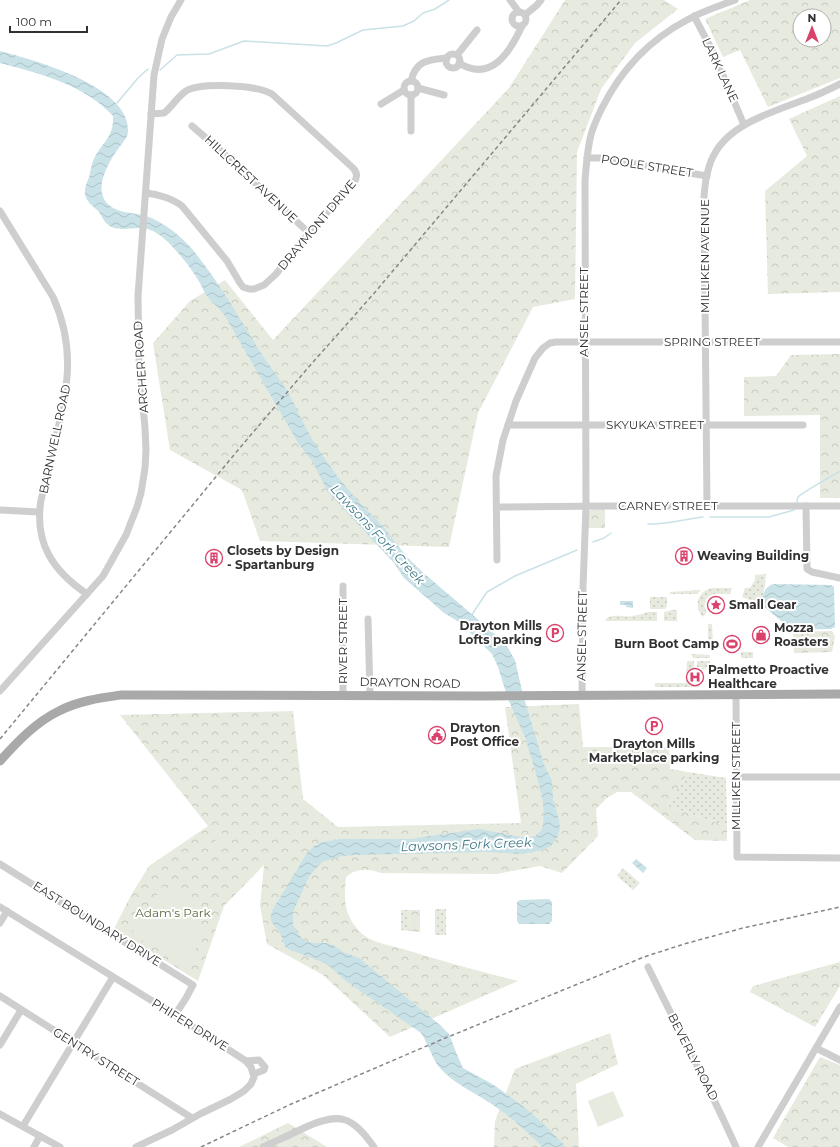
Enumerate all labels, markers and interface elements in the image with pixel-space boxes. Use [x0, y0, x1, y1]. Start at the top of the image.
scale bar [10, 8, 87, 34]
north arrow [792, 8, 832, 48]
text: N [808, 11, 816, 25]
text: 100 m [16, 14, 52, 29]
street label: LARK LANE [699, 35, 742, 104]
street label: HILLCREST AVENUE [202, 132, 301, 226]
street label: POOLE STREET [600, 151, 694, 180]
street label: DRAYMONT DRIVE [274, 176, 359, 273]
street label: MILLIKEN AVENUE [697, 199, 712, 313]
street label: ANSEL STREET [576, 267, 591, 357]
street label: ARCHER ROAD [130, 320, 151, 414]
street label: SPRING STREET [664, 334, 760, 349]
street label: BARNWELL ROAD [36, 383, 73, 495]
street label: SKYUKA STREET [606, 417, 704, 432]
water label: Lawsons Fork Creek [327, 481, 429, 588]
street label: CARNEY STREET [618, 498, 718, 513]
place label: Closets by Design - Spartanburg [227, 543, 339, 572]
building icon: Weaving Building [674, 546, 694, 566]
building icon: Closets by Design - Spartanburg [204, 548, 224, 568]
place label: Weaving Building [697, 548, 809, 563]
street label: ANSEL STREET [573, 591, 590, 681]
place icon: Small Gear [706, 595, 726, 615]
place label: Small Gear [729, 597, 797, 612]
street label: RIVER STREET [335, 598, 350, 684]
place label: Drayton Mills Lofts parking [458, 618, 543, 647]
place label: Mozza Roasters [774, 620, 829, 649]
parking icon: Drayton Mills Lofts parking [545, 623, 565, 643]
shop icon: Mozza Roasters [751, 625, 771, 645]
sports icon: Burn Boot Camp [722, 634, 742, 654]
place label: Burn Boot Camp [614, 636, 719, 651]
place label: Palmetto Proactive Healthcare [708, 662, 829, 691]
hospital icon: Palmetto Proactive Healthcare [685, 667, 705, 687]
street label: DRAYTON ROAD [359, 674, 461, 691]
parking icon: Drayton Mills Marketplace parking [644, 716, 664, 736]
place label: Drayton Post Office [450, 720, 520, 749]
street label: MILLIKEN STREET [728, 722, 743, 830]
public building icon: Drayton Post Office [427, 725, 447, 745]
place label: Drayton Mills Marketplace parking [589, 736, 719, 765]
water label: Lawsons Fork Creek [400, 834, 533, 854]
street label: EAST BOUNDARY DRIVE [30, 878, 164, 969]
park label: Adam's Park [135, 905, 211, 920]
street label: PHIFER DRIVE [149, 995, 231, 1054]
street label: BEVERLY ROAD [665, 1011, 722, 1103]
street label: GENTRY STREET [50, 1024, 142, 1089]

